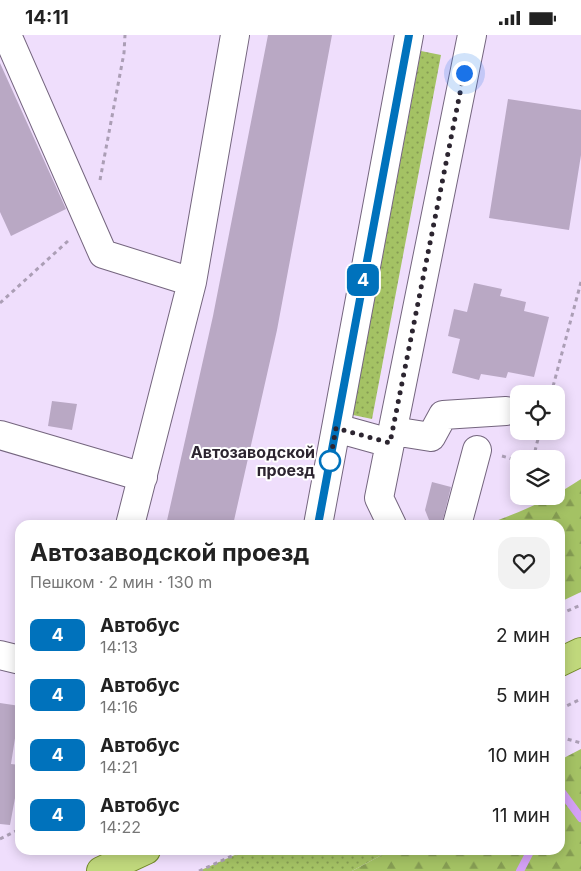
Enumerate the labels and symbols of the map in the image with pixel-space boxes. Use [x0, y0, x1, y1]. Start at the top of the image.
your location [452, 61, 477, 86]
line badge: 4 [347, 264, 379, 296]
place label: Автозаводской проезд [191, 442, 315, 480]
marker: Автозаводской проезд [319, 450, 341, 472]

